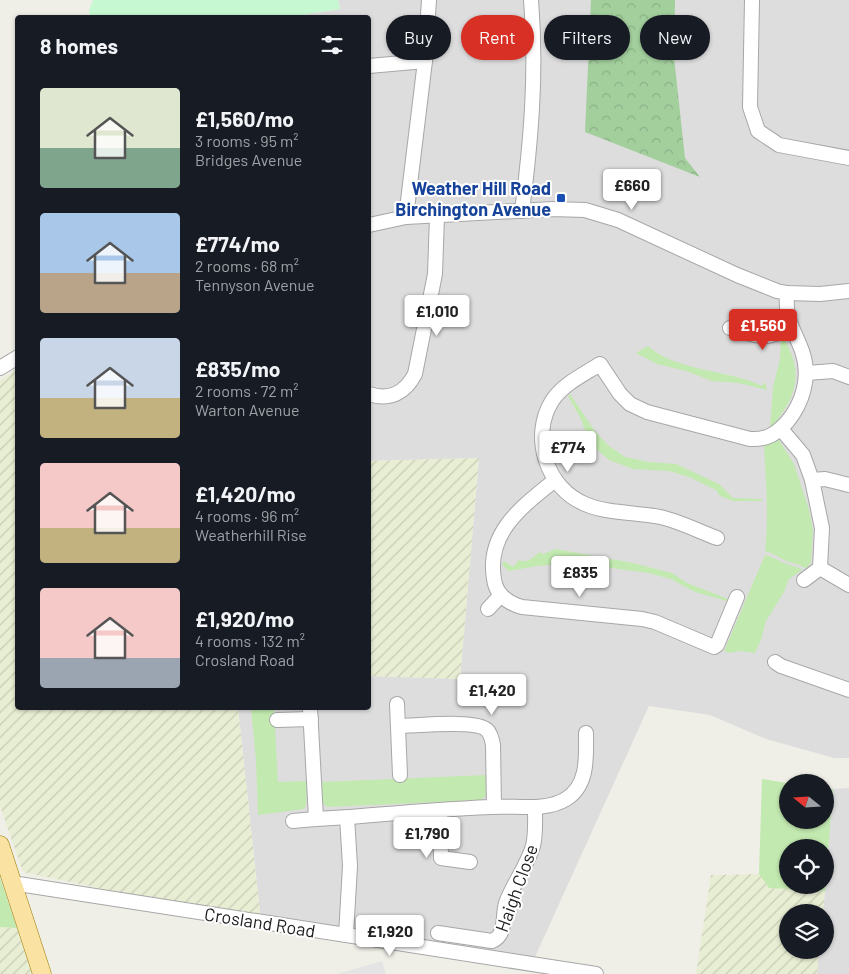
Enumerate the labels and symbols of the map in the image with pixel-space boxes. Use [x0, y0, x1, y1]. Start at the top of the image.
pin: £660 [602, 168, 662, 211]
place label: Weather Hill Road Birchington Avenue [395, 177, 551, 220]
marker: Weather Hill Road Birchington Avenue [555, 192, 567, 204]
pin: £1,010 [396, 294, 478, 337]
pin: £1,560 [722, 308, 804, 351]
pin: £774 [538, 430, 598, 473]
pin: £835 [550, 556, 610, 598]
pin: £1,420 [451, 674, 533, 716]
north arrow [779, 774, 834, 829]
pin: £1,790 [386, 816, 468, 859]
street label: Haigh Close [490, 841, 542, 935]
street label: Crosland Road [203, 902, 317, 942]
pin: £1,920 [349, 914, 431, 957]

